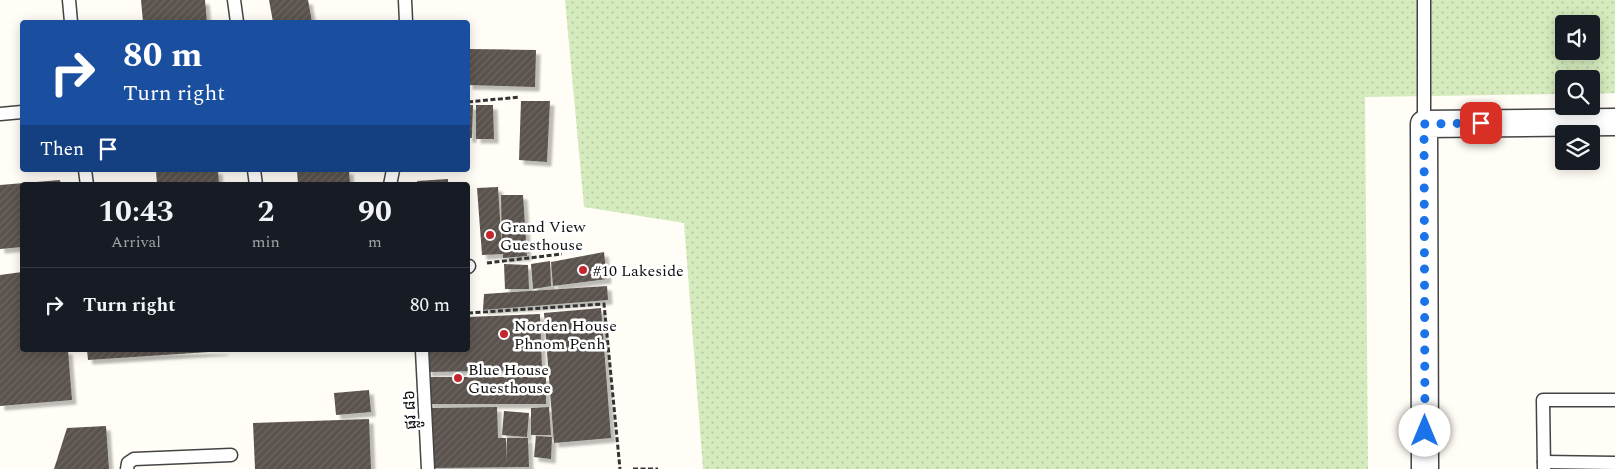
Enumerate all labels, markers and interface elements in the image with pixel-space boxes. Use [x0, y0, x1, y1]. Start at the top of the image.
map controls [1555, 15, 1600, 170]
button: sound [1555, 15, 1600, 60]
text: 80 m [123, 29, 203, 82]
icon: right [40, 40, 105, 105]
button: search [1555, 70, 1600, 115]
text: Turn right [123, 77, 225, 110]
pin [1460, 102, 1502, 144]
icon: arrive [1467, 109, 1495, 137]
button: layers [1555, 125, 1600, 170]
text: Then [40, 135, 84, 164]
icon: arrive [94, 135, 122, 163]
text: 10:43 [98, 189, 174, 235]
text: 2 [257, 189, 274, 235]
text: 90 [358, 189, 392, 235]
place label: Grand View Guesthouse [500, 215, 586, 257]
marker: Grand View Guesthouse [484, 229, 496, 241]
text: Arrival [111, 230, 161, 254]
text: min [252, 230, 280, 254]
text: m [368, 230, 382, 254]
place label: #10 Lakeside [593, 259, 684, 283]
marker: #10 Lakeside [577, 264, 589, 276]
icon: right [40, 291, 68, 319]
text: Turn right [83, 291, 176, 320]
text: 80 m [410, 291, 450, 320]
place label: Norden House Phnom Penh [514, 314, 617, 356]
marker: Norden House Phnom Penh [498, 328, 510, 340]
place label: Blue House Guesthouse [468, 358, 551, 400]
marker: Blue House Guesthouse [452, 372, 464, 384]
street label: ផ្លូវ ៨៦ [397, 389, 425, 430]
position arrow [1398, 404, 1450, 456]

